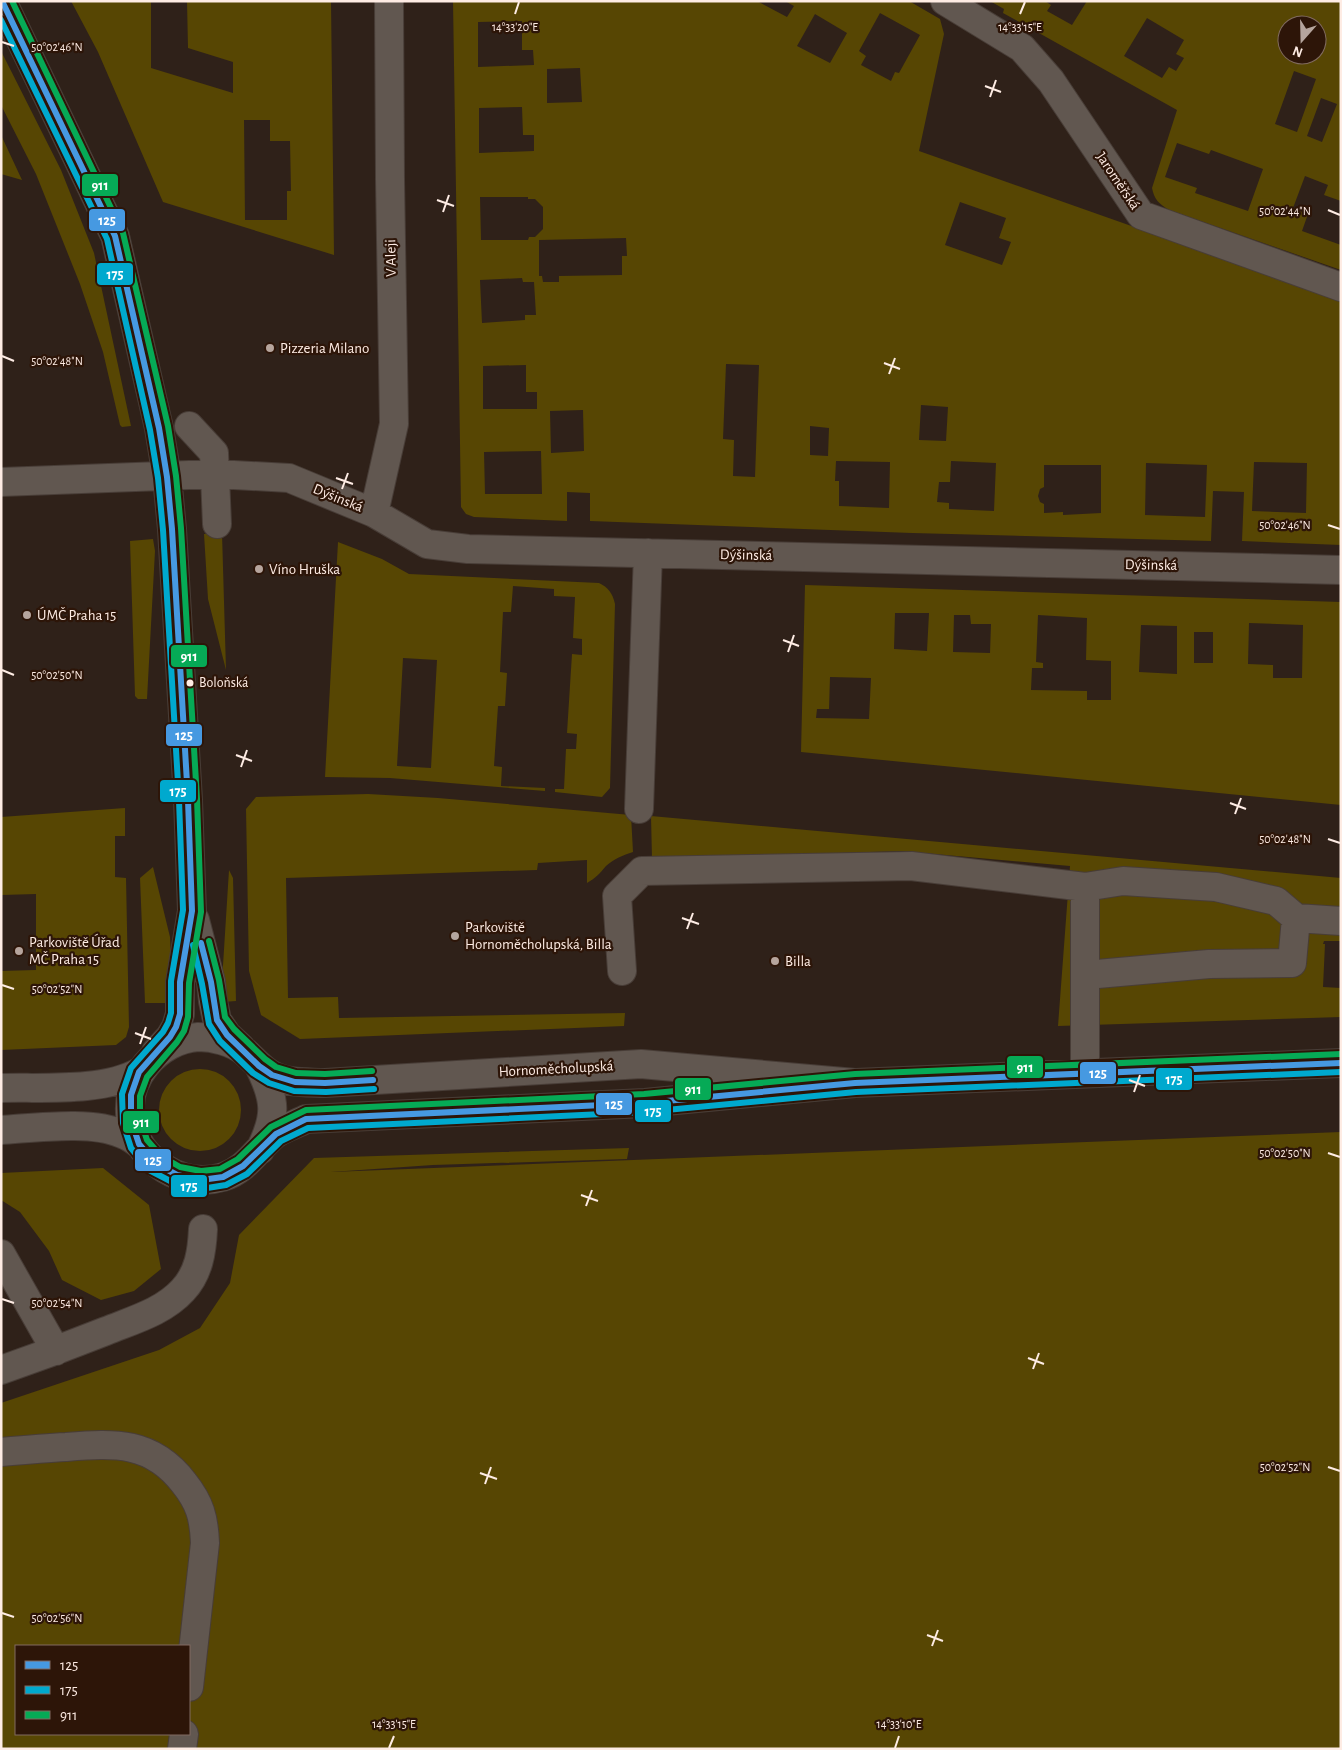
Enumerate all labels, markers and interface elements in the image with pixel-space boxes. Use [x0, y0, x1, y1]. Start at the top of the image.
north arrow [1277, 15, 1327, 65]
text: 14°33'20"E [492, 21, 538, 33]
text: 14°33'15"E [998, 21, 1042, 33]
text: 50°02'46"N [31, 41, 83, 53]
text: N [1291, 43, 1305, 60]
street label: Jaroměřská [1093, 149, 1143, 213]
line badge: 911 [81, 173, 119, 197]
text: 911 [92, 179, 108, 193]
text: 50°02'44"N [1259, 205, 1311, 217]
line badge: 125 [88, 208, 126, 232]
text: 125 [98, 214, 116, 228]
street label: V Aleji [383, 239, 399, 277]
line badge: 175 [96, 262, 134, 286]
text: 175 [106, 268, 124, 282]
place label: Pizzeria Milano [280, 341, 369, 356]
marker: Pizzeria Milano [264, 342, 276, 354]
text: 50°02'48"N [31, 355, 83, 367]
street label: Dýšinská [311, 481, 365, 515]
text: 50°02'46"N [1259, 519, 1311, 531]
street label: Dýšinská [720, 547, 772, 563]
street label: Dýšinská [1125, 557, 1177, 573]
place label: Víno Hruška [269, 562, 340, 577]
marker: Víno Hruška [253, 563, 265, 575]
place label: ÚMČ Praha 15 [37, 606, 116, 623]
marker: ÚMČ Praha 15 [21, 609, 33, 621]
line badge: 911 [170, 644, 208, 668]
text: 911 [181, 650, 197, 664]
text: 50°02'50"N [31, 669, 83, 681]
place label: Boloňská [199, 676, 249, 690]
marker: Boloňská [185, 678, 195, 688]
line badge: 125 [165, 723, 203, 747]
text: 125 [175, 729, 193, 743]
line badge: 175 [159, 779, 197, 803]
text: 175 [169, 785, 187, 799]
text: 50°02'48"N [1259, 833, 1311, 845]
place label: Parkoviště Hornoměcholupská, Billa [465, 920, 612, 952]
marker: Parkoviště Hornoměcholupská, Billa [449, 930, 461, 942]
place label: Parkoviště Úřad MČ Praha 15 [29, 933, 120, 967]
marker: Parkoviště Úřad MČ Praha 15 [13, 945, 25, 957]
place label: Billa [785, 954, 811, 969]
marker: Billa [769, 955, 781, 967]
text: 50°02'52"N [32, 983, 82, 995]
line badge: 911 [1006, 1055, 1044, 1079]
street label: Hornoměcholupská [498, 1059, 614, 1079]
text: 911 [1017, 1061, 1033, 1075]
line badge: 125 [1079, 1061, 1117, 1085]
text: 125 [1089, 1067, 1107, 1081]
line badge: 175 [1155, 1067, 1193, 1091]
text: 175 [1165, 1073, 1183, 1087]
line badge: 911 [674, 1077, 712, 1101]
text: 911 [685, 1083, 701, 1097]
line badge: 125 [595, 1092, 633, 1116]
text: 125 [605, 1098, 623, 1112]
line badge: 175 [634, 1099, 672, 1123]
text: 175 [644, 1105, 662, 1119]
line badge: 911 [122, 1110, 160, 1134]
text: 911 [133, 1116, 149, 1130]
text: 50°02'50"N [1259, 1147, 1311, 1159]
line badge: 125 [134, 1148, 172, 1172]
text: 125 [144, 1154, 162, 1168]
line badge: 175 [170, 1174, 208, 1198]
text: 175 [180, 1180, 198, 1194]
text: 50°02'54"N [31, 1297, 83, 1309]
text: 50°02'52"N [1260, 1461, 1310, 1473]
text: 50°02'56"N [32, 1612, 82, 1624]
legend [15, 1645, 190, 1735]
text: 125 [60, 1658, 78, 1673]
text: 175 [60, 1683, 78, 1698]
text: 911 [60, 1708, 77, 1723]
text: 14°33'15"E [372, 1718, 416, 1730]
text: 14°33'10"E [877, 1718, 922, 1730]

